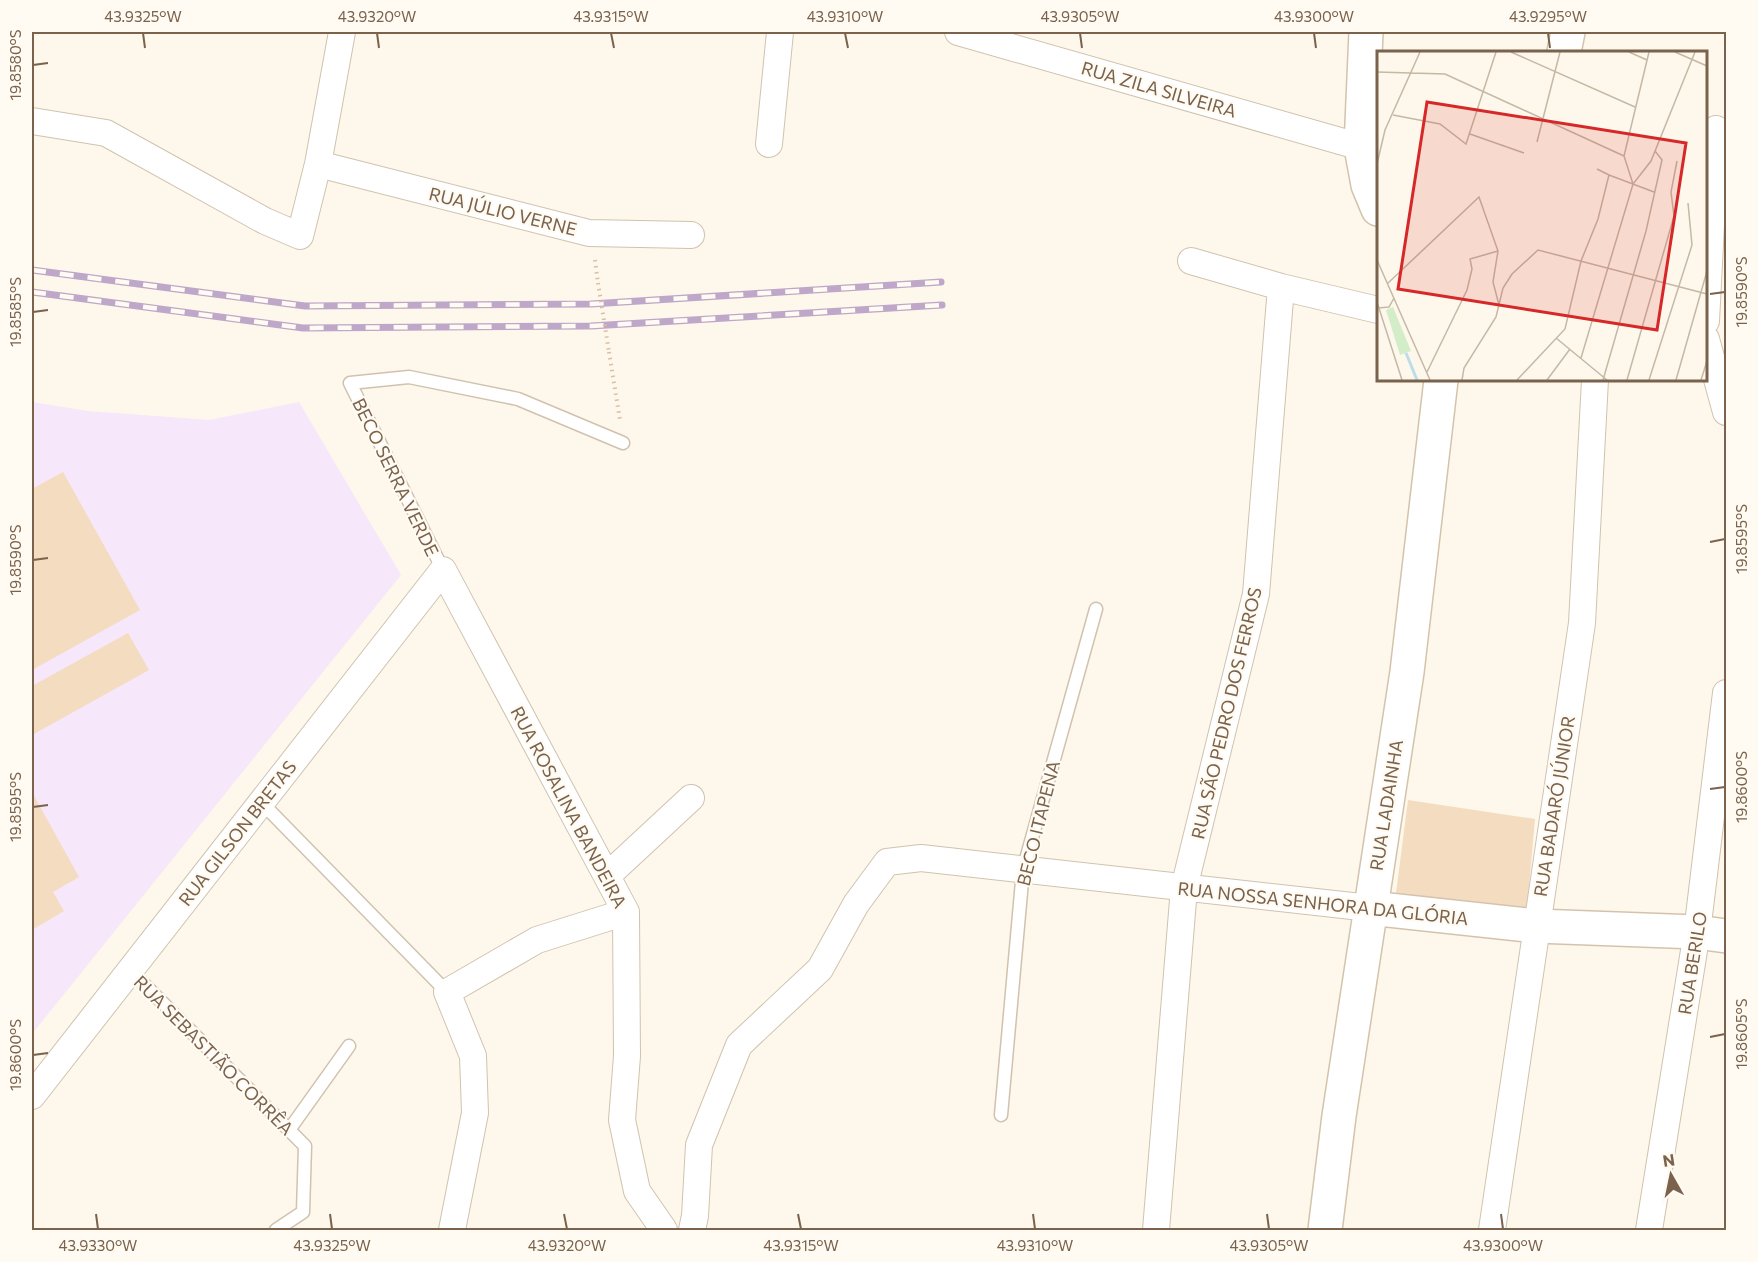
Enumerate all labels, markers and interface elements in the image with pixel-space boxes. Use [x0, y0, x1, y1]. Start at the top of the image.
text: 43.9325°W [104, 7, 182, 25]
text: 43.9320°W [338, 7, 416, 25]
text: 43.9315°W [573, 7, 649, 25]
text: 43.9310°W [807, 7, 883, 25]
text: 43.9305°W [1041, 7, 1119, 25]
text: 43.9300°W [1274, 7, 1354, 25]
text: 43.9295°W [1509, 7, 1587, 25]
text: 19.8580°S [6, 29, 24, 100]
inset map [1377, 51, 1707, 381]
street label: RUA ZILA SILVEIRA [1079, 56, 1239, 122]
street label: RUA JÚLIO VERNE [427, 182, 579, 240]
text: 19.8590°S [1732, 256, 1750, 327]
text: 19.8585°S [6, 277, 24, 347]
street label: BECO SERRA VERDE [348, 394, 444, 560]
text: 19.8595°S [1732, 504, 1750, 574]
text: 19.8590°S [6, 524, 24, 595]
street label: RUA SÃO PEDRO DOS FERROS [1186, 585, 1266, 841]
street label: RUA ROSALINA BANDEIRA [506, 702, 632, 912]
street label: RUA BADARÓ JÚNIOR [1529, 714, 1579, 898]
street label: RUA LADAINHA [1365, 738, 1407, 872]
text: 19.8600°S [1732, 751, 1750, 823]
street label: RUA GILSON BRETAS [173, 756, 301, 910]
street label: BECO ITAPENA [1012, 758, 1064, 888]
text: 19.8595°S [6, 772, 24, 842]
street label: RUA NOSSA SENHORA DA GLÓRIA [1176, 877, 1470, 929]
street label: RUA BERILO [1673, 910, 1711, 1016]
street label: RUA SEBASTIÃO CORRÊA [130, 971, 298, 1139]
text: 19.8605°S [1732, 998, 1750, 1070]
text: 19.8600°S [6, 1019, 24, 1091]
north arrow [1641, 1145, 1701, 1205]
text: N [1661, 1149, 1676, 1170]
text: 43.9330°W [59, 1236, 137, 1254]
text: 43.9325°W [293, 1236, 371, 1254]
text: 43.9320°W [528, 1236, 606, 1254]
text: 43.9315°W [763, 1236, 839, 1254]
text: 43.9310°W [997, 1236, 1073, 1254]
text: 43.9305°W [1230, 1236, 1308, 1254]
text: 43.9300°W [1463, 1236, 1543, 1254]

